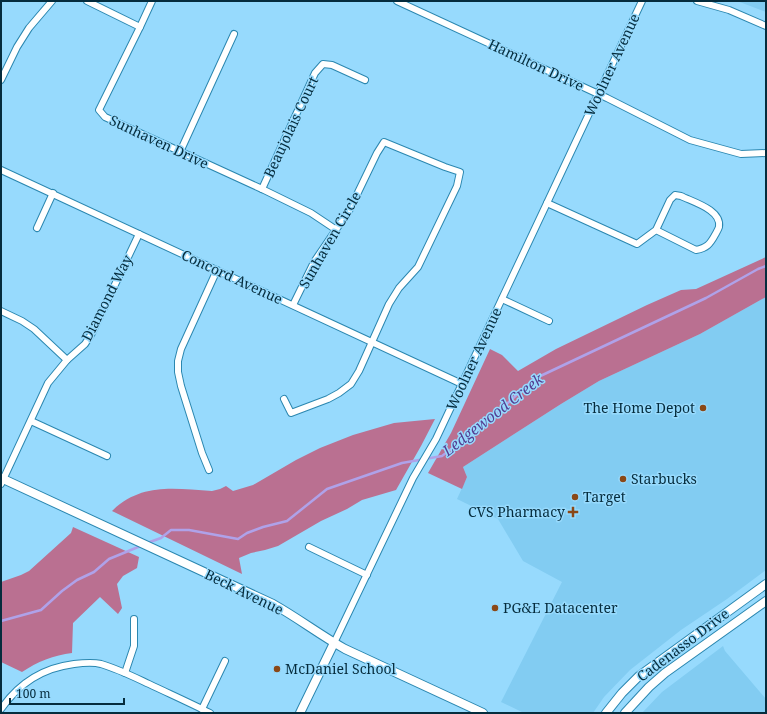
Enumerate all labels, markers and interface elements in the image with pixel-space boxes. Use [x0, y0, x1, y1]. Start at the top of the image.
street label: Woolner Avenue [579, 10, 644, 119]
street label: Hamilton Drive [485, 34, 587, 95]
street label: Beaujolais Court [259, 73, 322, 180]
street label: Sunhaven Drive [107, 110, 212, 173]
street label: Sunhaven Circle [294, 188, 365, 292]
street label: Concord Avenue [179, 245, 286, 308]
street label: Diamond Way [77, 251, 136, 344]
street label: Woolner Avenue [441, 304, 506, 413]
water label: Ledgewood Creek [437, 368, 547, 460]
place label: The Home Depot [584, 398, 695, 417]
marker: The Home Depot [698, 403, 708, 413]
place label: Starbucks [631, 469, 697, 488]
marker: Starbucks [618, 474, 628, 484]
place label: Target [583, 487, 626, 506]
marker: Target [570, 492, 580, 502]
place label: CVS Pharmacy [468, 502, 565, 521]
marker: CVS Pharmacy [568, 507, 578, 517]
street label: Beck Avenue [202, 564, 287, 619]
place label: PG&E Datacenter [503, 598, 618, 617]
marker: PG&E Datacenter [490, 603, 500, 613]
street label: Cadenasso Drive [633, 604, 733, 685]
place label: McDaniel School [285, 659, 397, 678]
marker: McDaniel School [272, 664, 282, 674]
scale bar [10, 680, 124, 706]
text: 100 m [16, 685, 51, 702]

